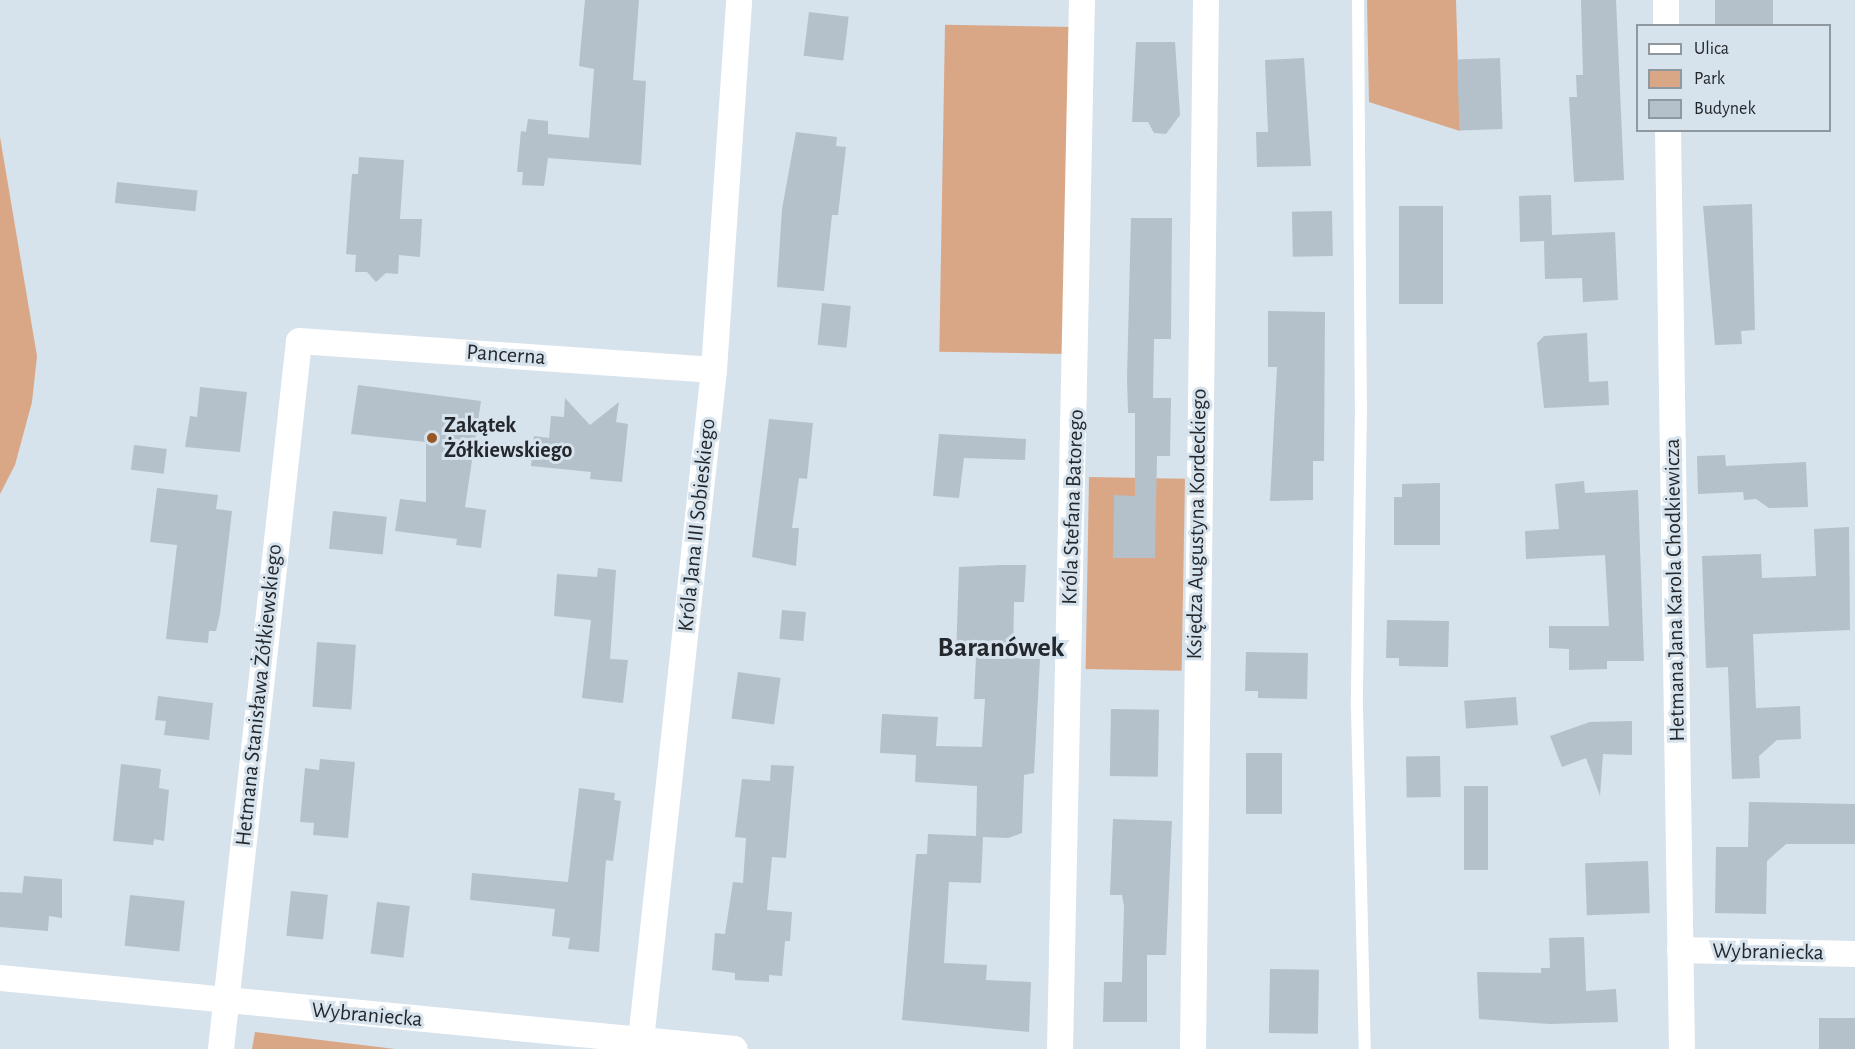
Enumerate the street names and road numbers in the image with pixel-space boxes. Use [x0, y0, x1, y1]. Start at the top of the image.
street label: Pancerna [465, 339, 547, 371]
street label: Księdza Augustyna Kordeckiego [1181, 388, 1213, 660]
street label: Króla Stefana Batorego [1056, 409, 1090, 605]
street label: Króla Jana III Sobieskiego [673, 417, 721, 633]
street label: Hetmana Jana Karola Chodkiewicza [1659, 438, 1691, 742]
street label: Hetmana Stanisława Żółkiewskiego [230, 543, 288, 847]
street label: Wybraniecka [1712, 938, 1824, 966]
street label: Wybraniecka [310, 997, 424, 1033]

